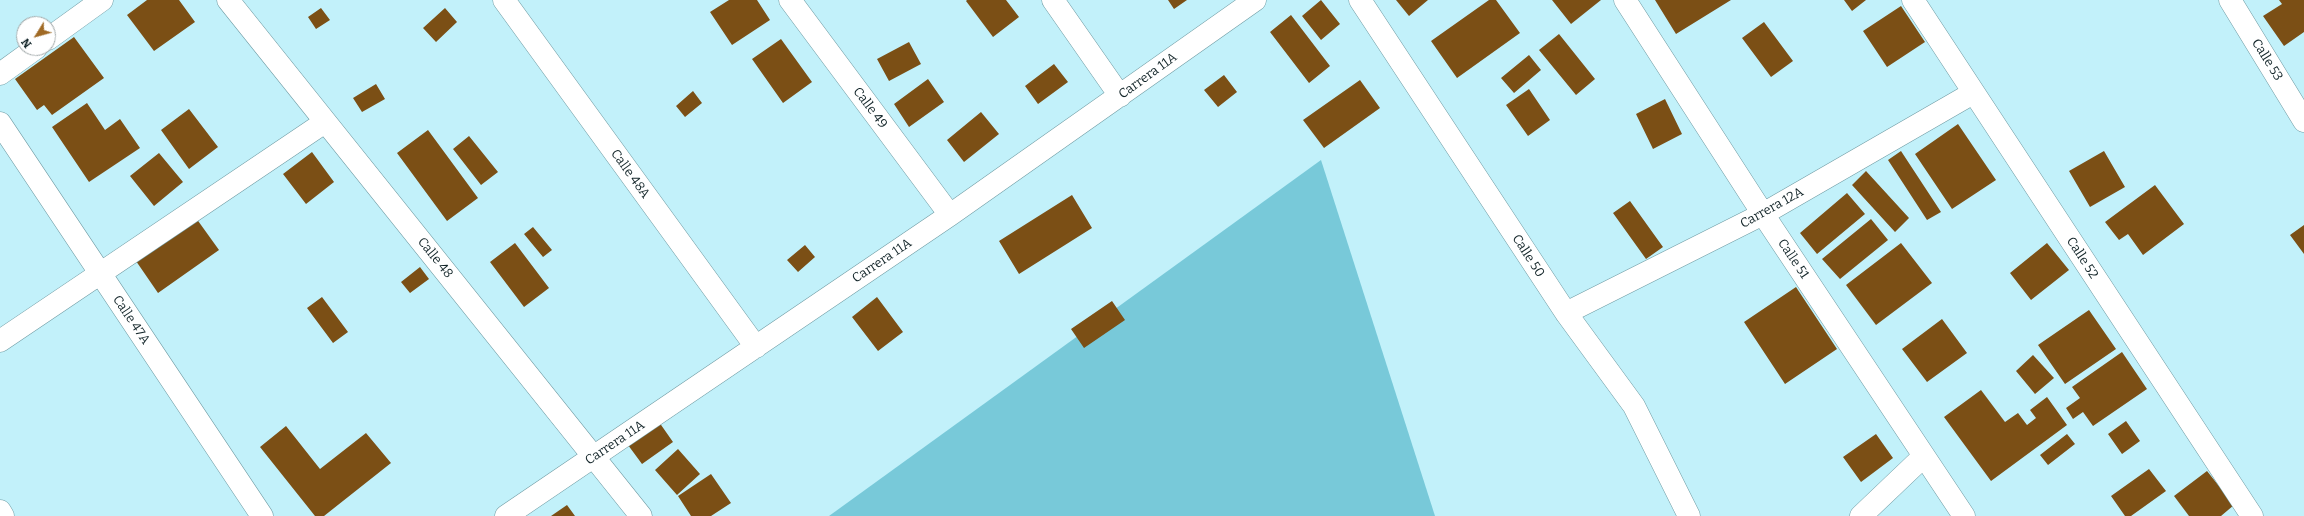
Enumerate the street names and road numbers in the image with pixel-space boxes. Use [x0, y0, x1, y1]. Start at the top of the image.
street label: Calle 53 [2248, 36, 2286, 84]
street label: Carrera 11A [1116, 50, 1180, 102]
street label: Calle 49 [849, 84, 891, 132]
street label: Calle 48A [607, 147, 653, 201]
street label: Carrera 12A [1738, 184, 1806, 232]
street label: Calle 50 [1508, 232, 1548, 280]
street label: Calle 52 [2063, 234, 2101, 282]
street label: Calle 48 [414, 235, 456, 281]
street label: Carrera 11A [849, 235, 915, 287]
street label: Calle 51 [1774, 236, 1812, 282]
street label: Calle 47A [109, 293, 153, 347]
street label: Carrera 11A [582, 417, 648, 469]

